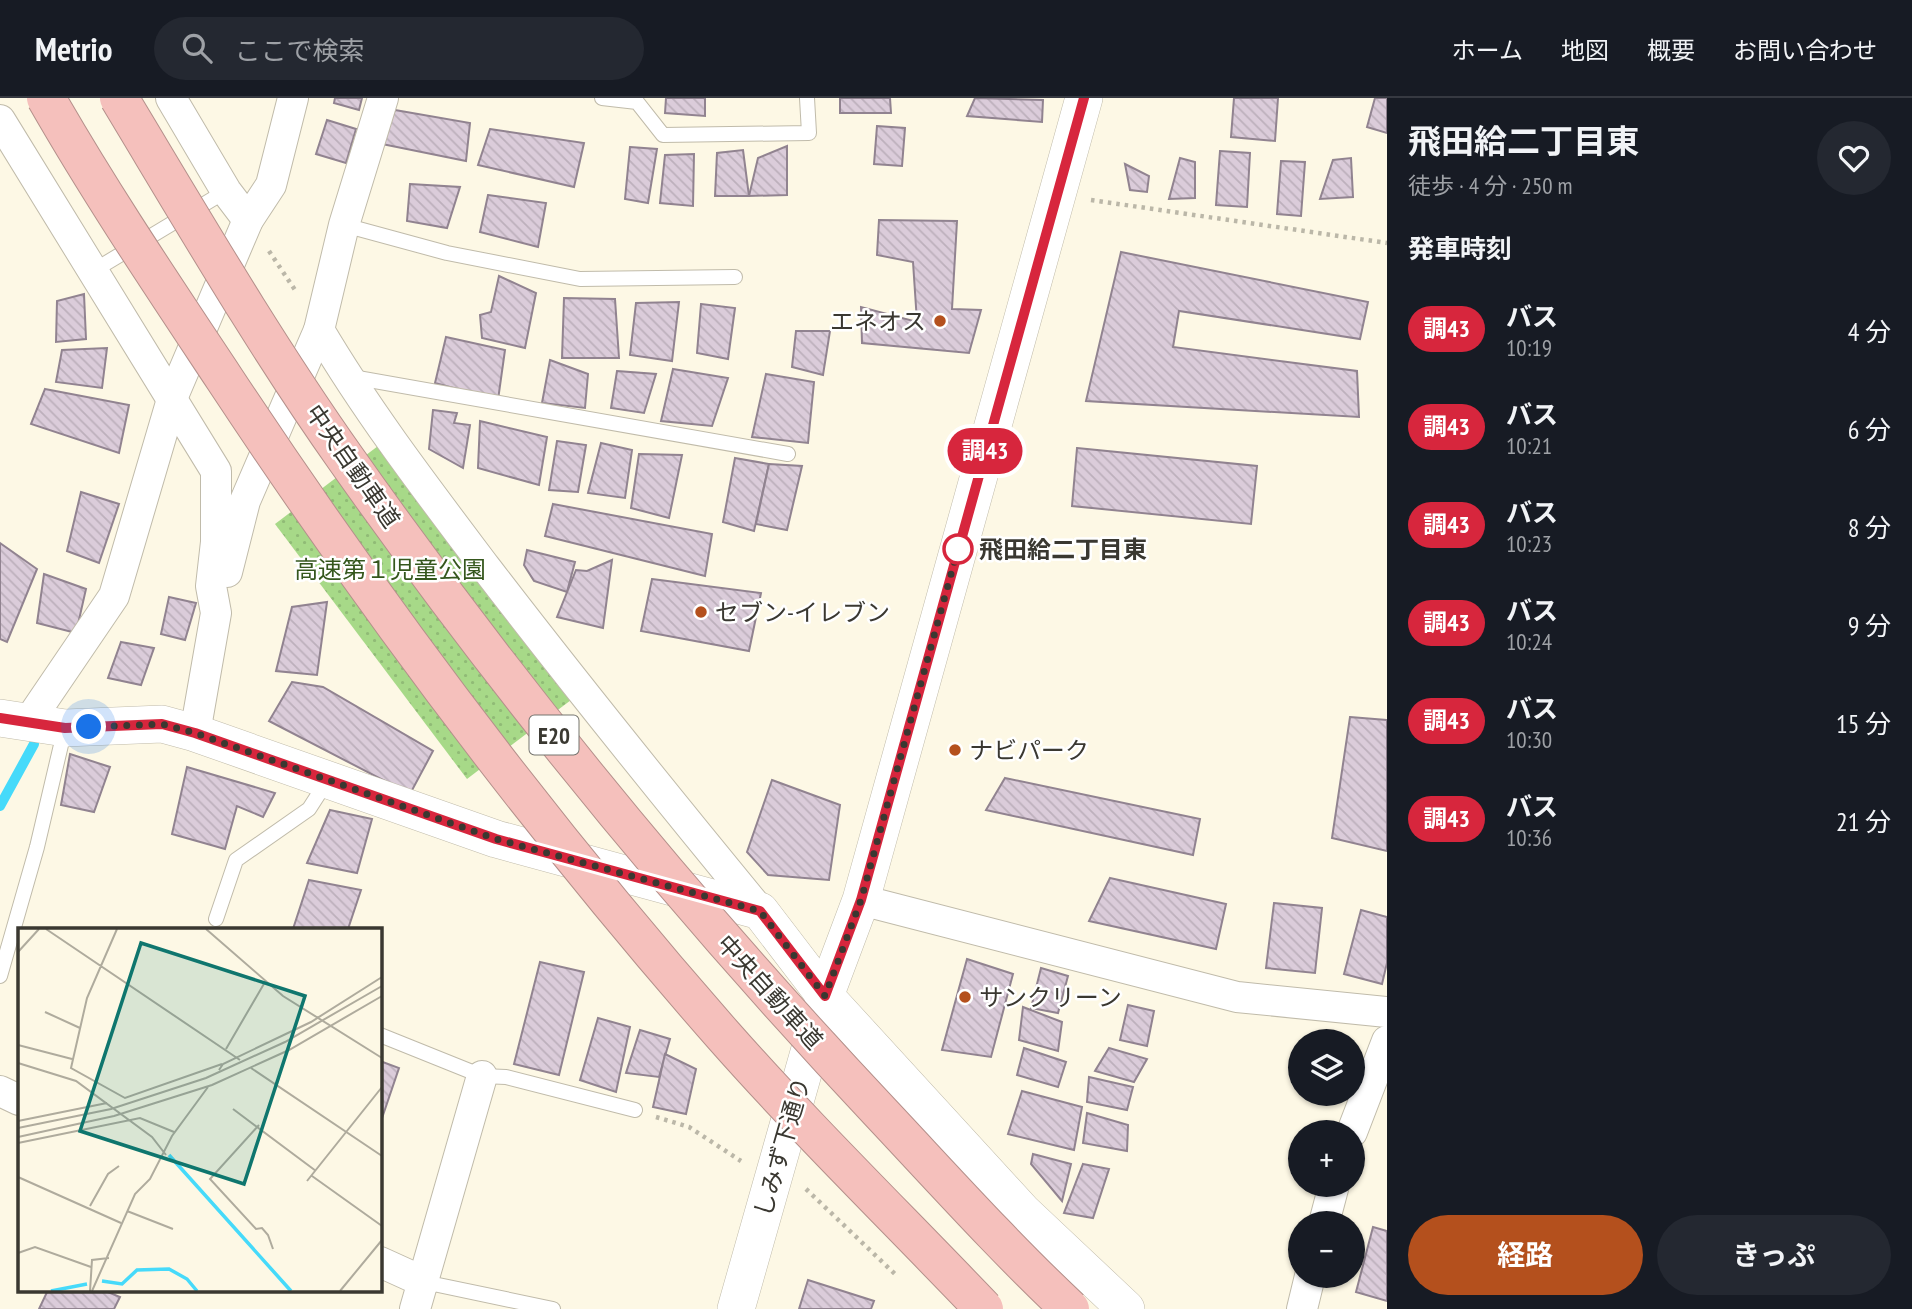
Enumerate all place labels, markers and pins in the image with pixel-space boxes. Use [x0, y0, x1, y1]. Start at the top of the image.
place label: エネオス [830, 306, 926, 337]
marker: エネオス [932, 313, 948, 329]
marker: 飛田給二丁目東 [943, 534, 973, 564]
place label: 飛田給二丁目東 [979, 534, 1147, 565]
place label: セブン-イレブン [715, 597, 890, 628]
marker: セブン-イレブン [693, 604, 709, 620]
place label: ナビパーク [969, 735, 1089, 766]
marker: ナビパーク [947, 742, 963, 758]
place label: サンクリーン [979, 982, 1122, 1013]
marker: サンクリーン [957, 989, 973, 1005]

